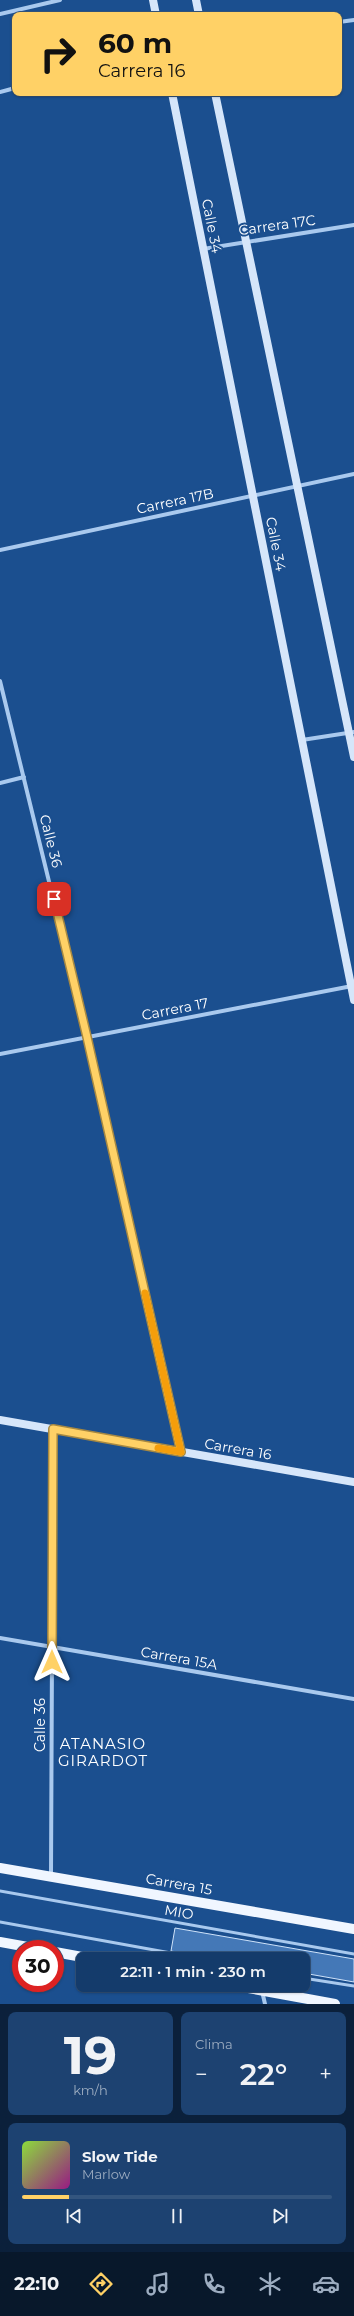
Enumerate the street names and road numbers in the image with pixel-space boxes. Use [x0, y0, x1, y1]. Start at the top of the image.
street label: Calle 34 [198, 197, 226, 255]
street label: Carrera 17C [237, 211, 317, 239]
street label: Carrera 17B [135, 484, 215, 518]
street label: Calle 34 [262, 515, 290, 573]
street label: Calle 36 [36, 813, 66, 870]
street label: Carrera 17 [140, 994, 210, 1024]
street label: Carrera 16 [203, 1434, 274, 1464]
street label: Carrera 15A [139, 1642, 220, 1674]
street label: Calle 36 [31, 1697, 49, 1752]
street label: Carrera 15 [144, 1869, 214, 1899]
street label: MIO [163, 1901, 195, 1923]

